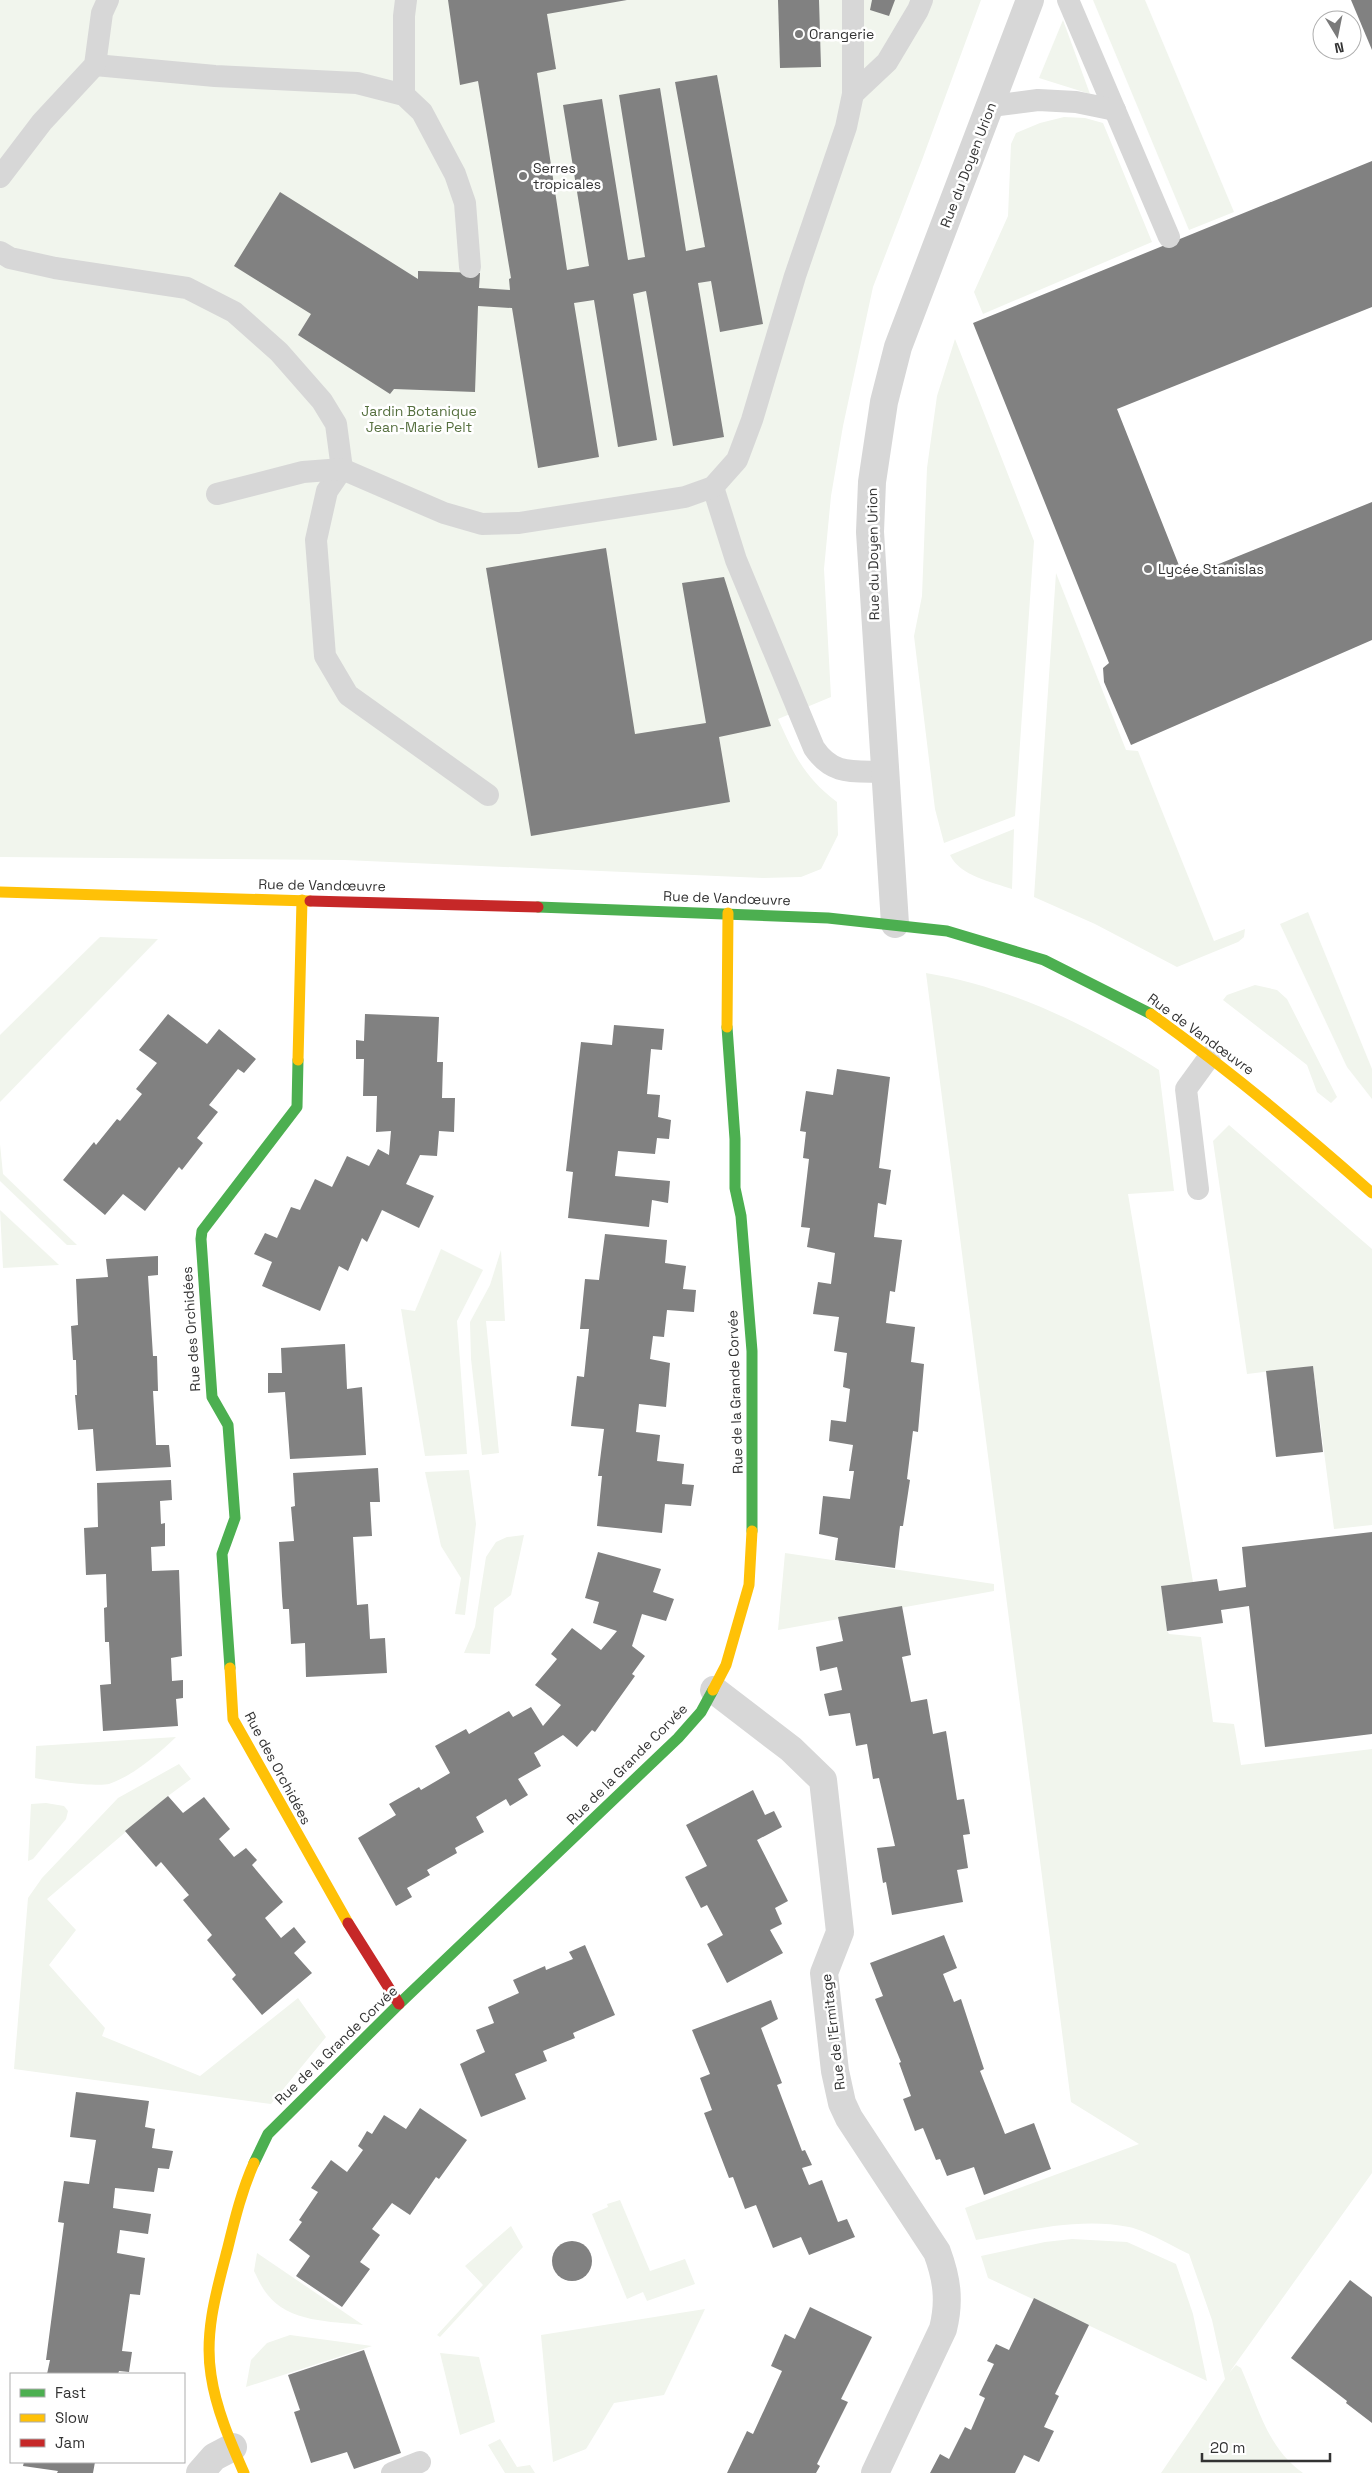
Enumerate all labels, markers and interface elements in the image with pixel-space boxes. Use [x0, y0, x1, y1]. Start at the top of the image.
north arrow [1312, 10, 1362, 60]
place label: Orangerie [809, 25, 874, 43]
marker: Orangerie [793, 28, 805, 40]
text: N [1333, 38, 1345, 57]
street label: Rue du Doyen Urion [936, 100, 1000, 230]
place label: Serres tropicales [533, 159, 601, 193]
marker: Serres tropicales [517, 170, 529, 182]
park label: Jardin Botanique Jean-Marie Pelt [361, 402, 477, 436]
street label: Rue du Doyen Urion [863, 487, 883, 621]
place label: Lycée Stanislas [1158, 560, 1264, 578]
marker: Lycée Stanislas [1142, 563, 1154, 575]
street label: Rue de Vandœuvre [258, 875, 386, 895]
street label: Rue de Vandœuvre [663, 887, 791, 909]
street label: Rue de Vandœuvre [1144, 989, 1258, 1079]
street label: Rue des Orchidées [178, 1266, 204, 1392]
street label: Rue de la Grande Corvée [723, 1310, 747, 1474]
street label: Rue de la Grande Corvée [563, 1700, 691, 1828]
street label: Rue des Orchidées [241, 1708, 315, 1828]
street label: Rue de l'Ermitage [817, 1973, 849, 2091]
street label: Rue de la Grande Corvée [271, 1982, 401, 2108]
legend [10, 2373, 185, 2463]
text: Fast [55, 2383, 86, 2402]
text: Slow [55, 2408, 89, 2427]
scale bar [1202, 2430, 1330, 2462]
text: Jam [55, 2433, 85, 2452]
text: 20 m [1210, 2438, 1245, 2457]

